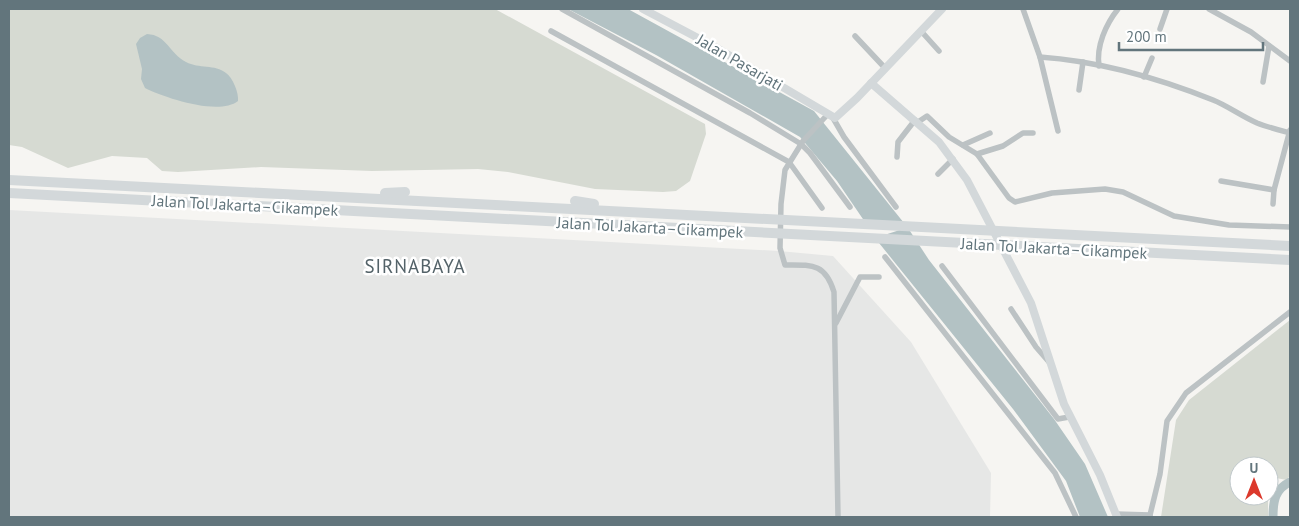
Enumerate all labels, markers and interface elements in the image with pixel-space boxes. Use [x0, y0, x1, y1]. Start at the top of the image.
scale bar [1119, 20, 1263, 52]
text: 200 m [1126, 27, 1167, 46]
street label: Jalan Pasarjati [692, 29, 787, 95]
street label: Jalan Tol Jakarta–Cikampek [150, 190, 339, 220]
street label: Jalan Tol Jakarta–Cikampek [555, 212, 744, 242]
street label: Jalan Tol Jakarta–Cikampek [959, 233, 1148, 263]
district label: SIRNABAYA [364, 254, 466, 278]
north arrow [1229, 456, 1279, 506]
text: U [1250, 459, 1258, 477]

